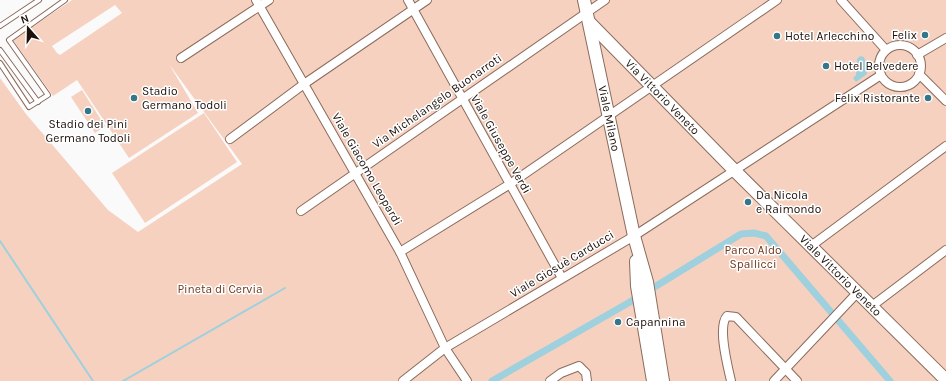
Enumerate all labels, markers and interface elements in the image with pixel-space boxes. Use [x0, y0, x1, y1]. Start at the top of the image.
north arrow [8, 8, 48, 48]
text: N [19, 12, 31, 27]
place label: Felix [892, 28, 917, 42]
place label: Hotel Arlecchino [785, 29, 874, 43]
marker: Felix [920, 30, 930, 40]
marker: Hotel Arlecchino [772, 31, 782, 41]
street label: Via Michelangelo Buonarroti [370, 51, 504, 151]
street label: Via Vittorio Veneto [622, 56, 703, 138]
place label: Hotel Belvedere [834, 59, 918, 73]
marker: Hotel Belvedere [821, 61, 831, 71]
place label: Stadio Germano Todoli [142, 84, 227, 112]
street label: Viale Milano [595, 84, 623, 153]
place label: Felix Ristorante [835, 91, 920, 105]
street label: Viale Giuseppe Verdi [468, 92, 534, 196]
marker: Stadio Germano Todoli [129, 93, 139, 103]
marker: Felix Ristorante [923, 93, 933, 103]
marker: Stadio dei Pini Germano Todoli [83, 106, 93, 116]
street label: Viale Giacomo Leopardi [329, 110, 405, 228]
place label: Stadio dei Pini Germano Todoli [46, 117, 130, 145]
place label: Da Nicola e Raimondo [756, 188, 821, 216]
marker: Da Nicola e Raimondo [743, 197, 753, 207]
street label: Viale Giosuè Carducci [508, 228, 616, 300]
street label: Viale Vittorio Veneto [797, 232, 884, 319]
park label: Parco Aldo Spallicci [724, 243, 782, 271]
park label: Pineta di Cervia [177, 282, 263, 296]
place label: Capannina [626, 315, 686, 329]
marker: Capannina [613, 317, 623, 327]

